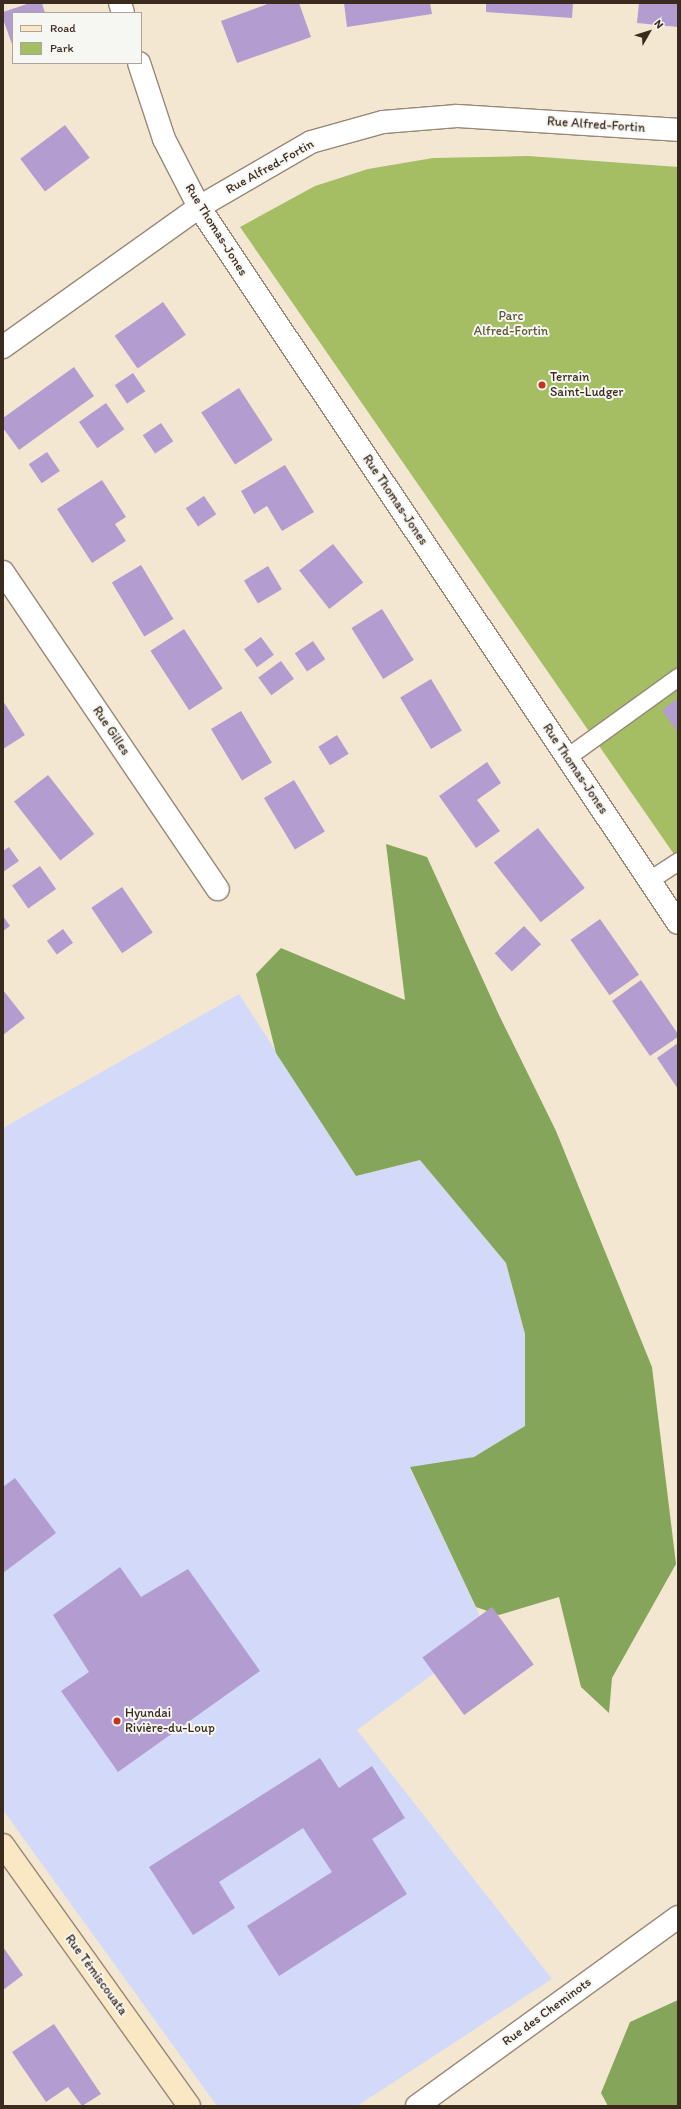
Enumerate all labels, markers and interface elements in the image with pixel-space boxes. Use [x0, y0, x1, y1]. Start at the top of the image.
legend [12, 12, 142, 64]
north arrow [629, 12, 669, 52]
text: N [651, 17, 666, 31]
text: Road [50, 21, 76, 35]
text: Park [50, 41, 74, 55]
street label: Rue Alfred-Fortin [546, 114, 646, 136]
street label: Rue Alfred-Fortin [223, 136, 317, 198]
street label: Rue Thomas-Jones [181, 181, 251, 279]
park label: Parc Alfred-Fortin [474, 309, 548, 340]
place label: Terrain Saint-Ludger [550, 370, 623, 401]
marker: Terrain Saint-Ludger [537, 380, 547, 390]
street label: Rue Thomas-Jones [359, 452, 431, 548]
street label: Rue Gilles [89, 703, 133, 759]
street label: Rue Thomas-Jones [539, 721, 611, 817]
place label: Hyundai Rivière-du-Loup [125, 1706, 215, 1737]
marker: Hyundai Rivière-du-Loup [112, 1716, 122, 1726]
street label: Rue Témiscouata [62, 1932, 130, 2018]
street label: Rue des Cheminots [499, 1974, 595, 2050]

